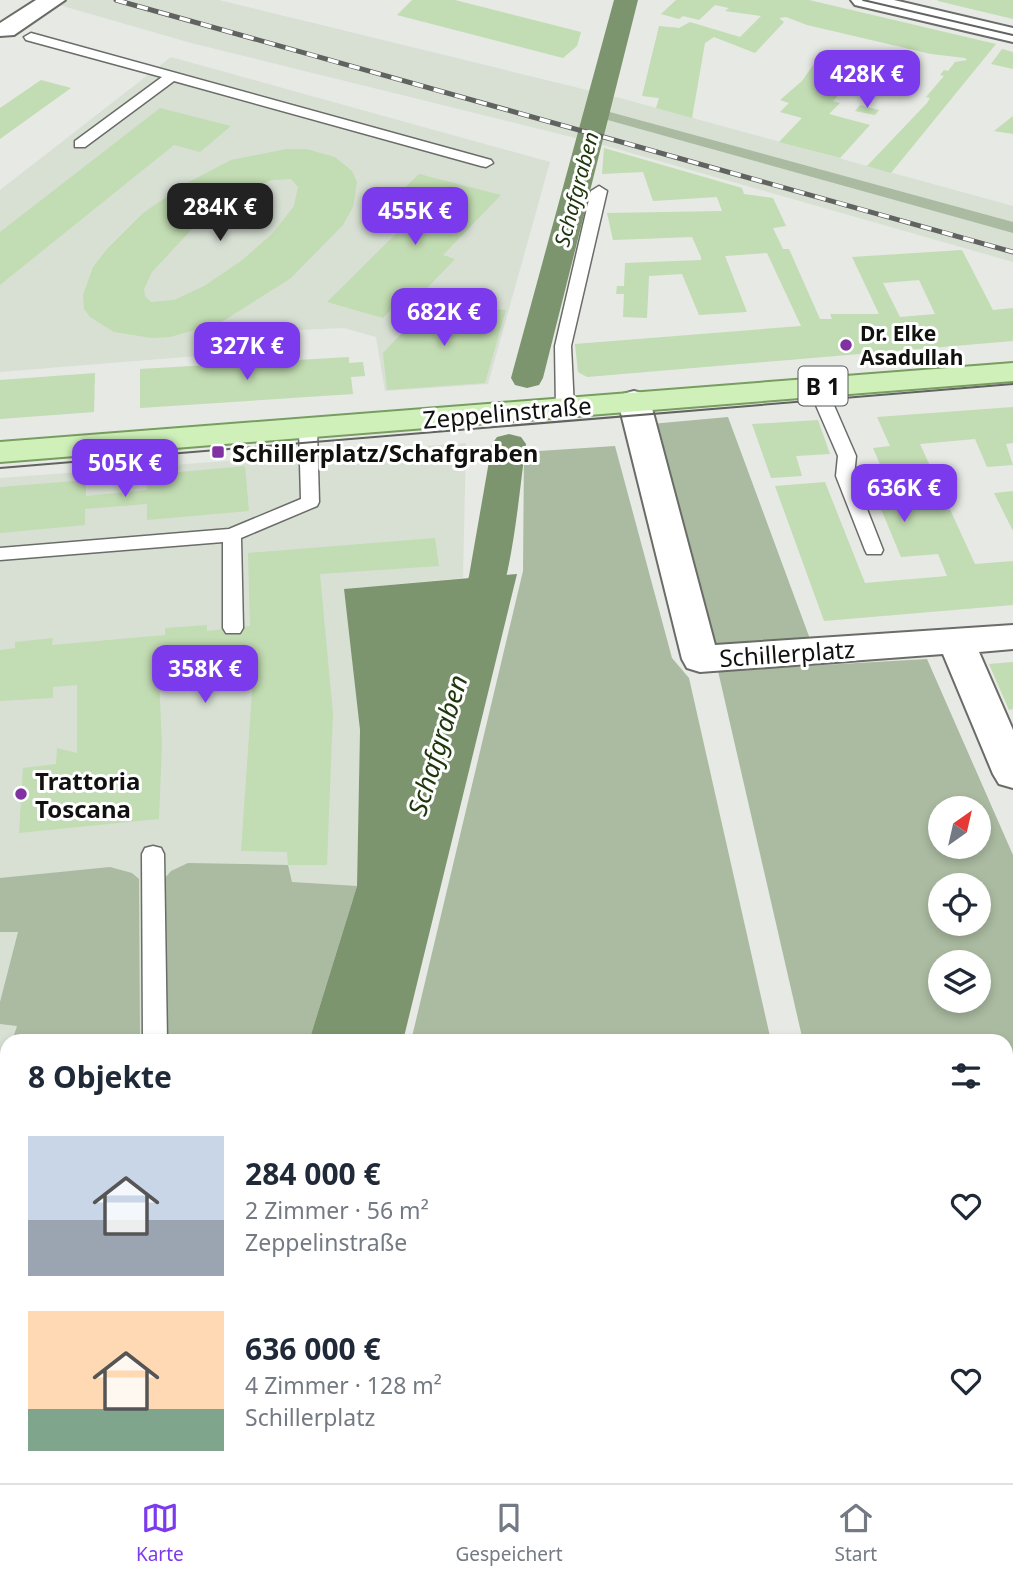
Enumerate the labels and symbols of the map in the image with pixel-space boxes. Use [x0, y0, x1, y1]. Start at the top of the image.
pin: 428K € [810, 50, 924, 110]
water label: Schafgraben [547, 129, 605, 249]
pin: 284K € [163, 184, 277, 243]
pin: 455K € [358, 188, 472, 247]
pin: 682K € [387, 288, 501, 348]
place label: Dr. Elke Asadullah [860, 319, 963, 371]
pin: 327K € [190, 322, 304, 382]
marker: Dr. Elke Asadullah [838, 337, 854, 353]
road number: B 1 [798, 366, 848, 406]
street label: Zeppelinstraße [421, 388, 593, 436]
place label: Schillerplatz/Schafgraben [232, 436, 538, 469]
pin: 505K € [68, 440, 182, 499]
marker: Schillerplatz/Schafgraben [210, 444, 226, 460]
pin: 636K € [847, 464, 961, 524]
street label: Schillerplatz [718, 632, 856, 674]
pin: 358K € [148, 646, 262, 705]
water label: Schafgraben [398, 670, 476, 820]
place label: Trattoria Toscana [35, 764, 140, 825]
marker: Trattoria Toscana [13, 786, 29, 802]
north arrow [928, 796, 990, 859]

